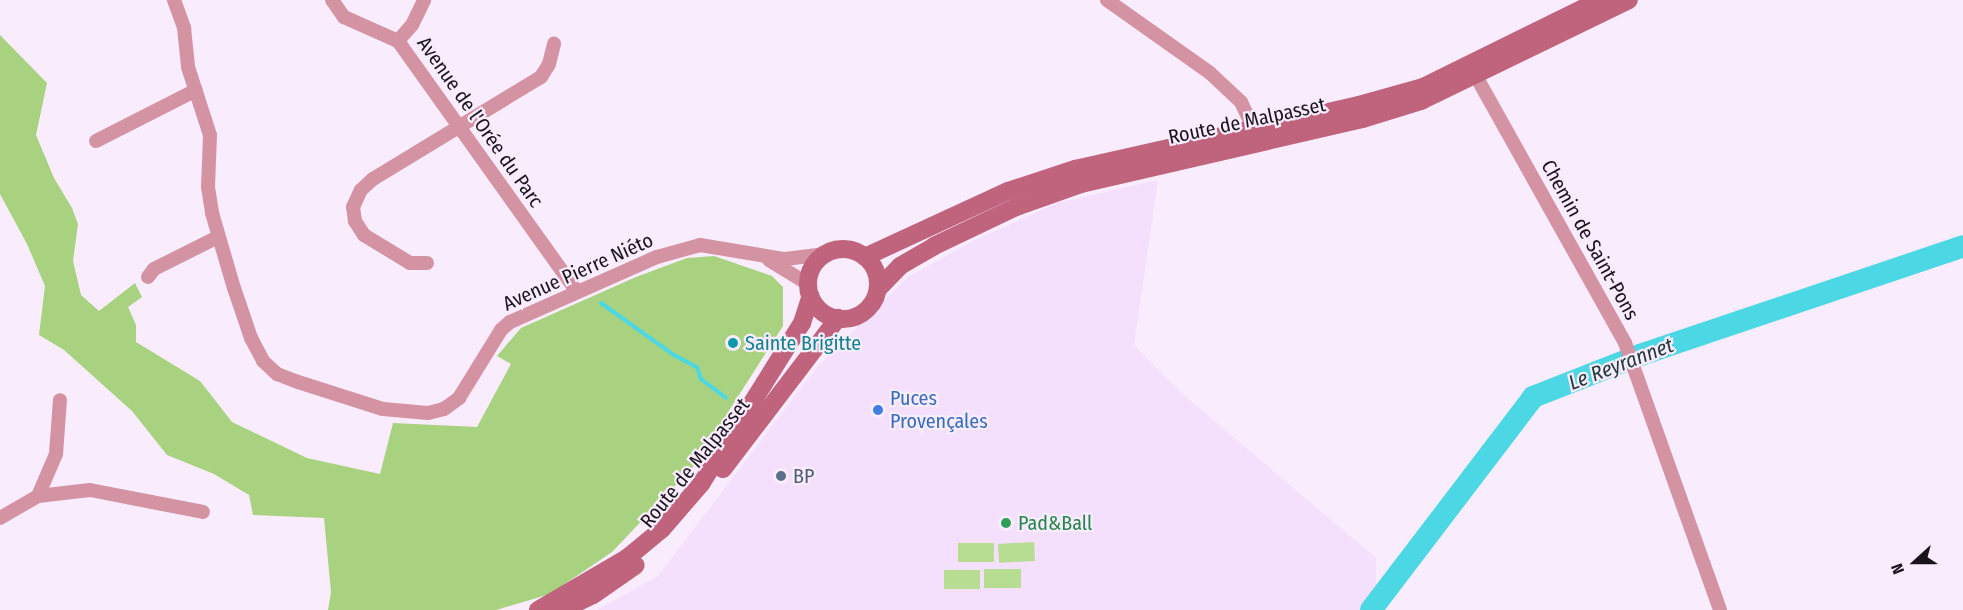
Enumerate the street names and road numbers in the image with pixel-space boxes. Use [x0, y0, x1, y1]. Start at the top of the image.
street label: Avenue de l'Orée du Parc [412, 32, 548, 212]
street label: Route de Malpasset [1166, 93, 1328, 149]
street label: Chemin de Saint-Pons [1536, 156, 1644, 324]
street label: Avenue Pierre Niéto [499, 228, 657, 316]
street label: Route de Malpasset [635, 393, 755, 533]

